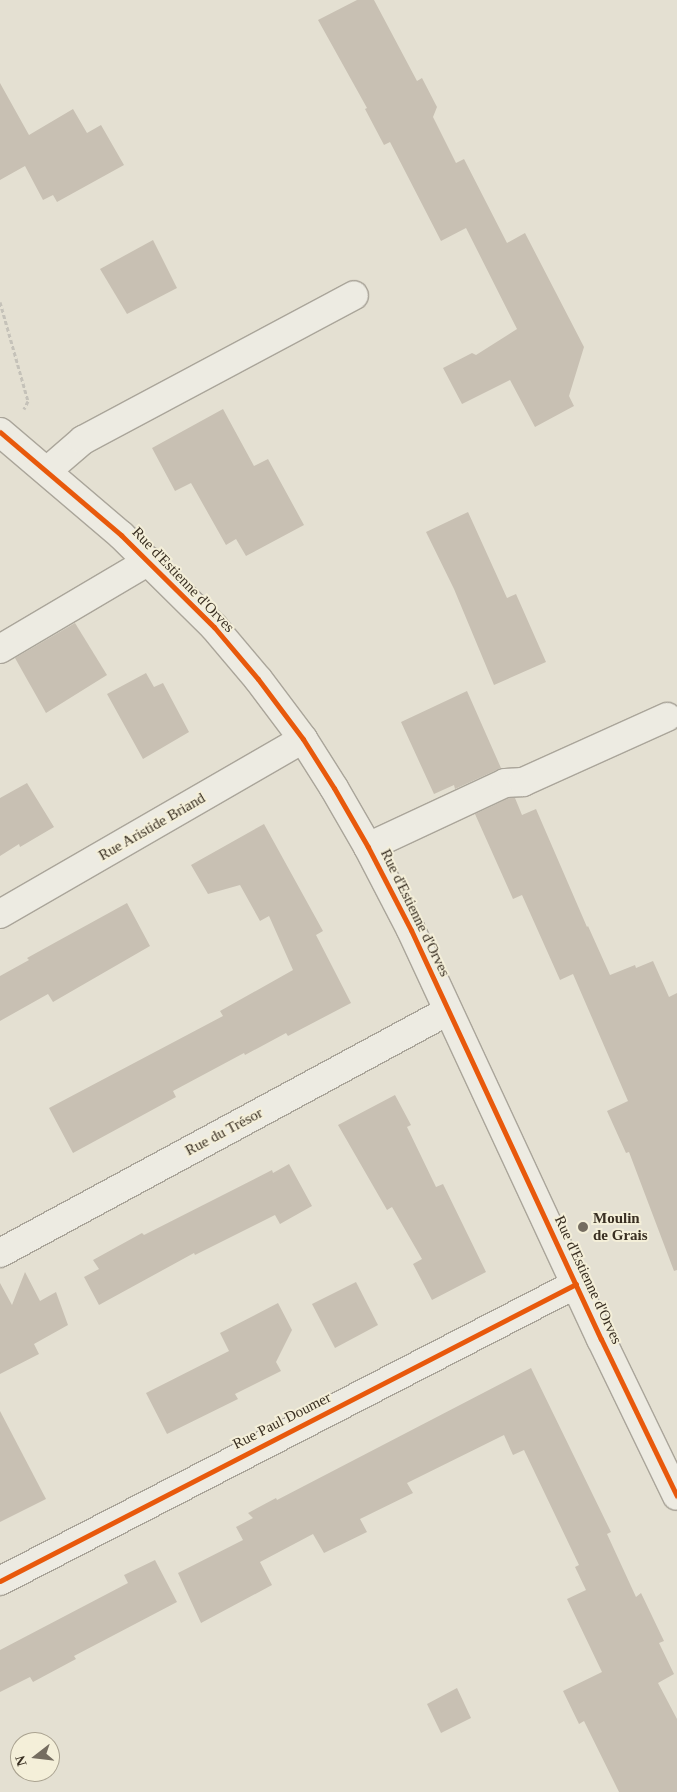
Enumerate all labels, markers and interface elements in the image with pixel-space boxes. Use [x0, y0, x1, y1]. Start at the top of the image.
street label: Rue d'Estienne d'Orves [128, 524, 238, 636]
street label: Rue Aristide Briand [95, 789, 209, 865]
street label: Rue d'Estienne d'Orves [376, 846, 454, 980]
street label: Rue du Trésor [182, 1104, 266, 1160]
place label: Moulin de Grais [593, 1209, 648, 1244]
street label: Rue d'Estienne d'Orves [550, 1213, 626, 1347]
marker: Moulin de Grais [577, 1221, 589, 1233]
street label: Rue Paul Doumer [230, 1389, 334, 1453]
north arrow [10, 1732, 60, 1782]
text: N [12, 1754, 30, 1768]

